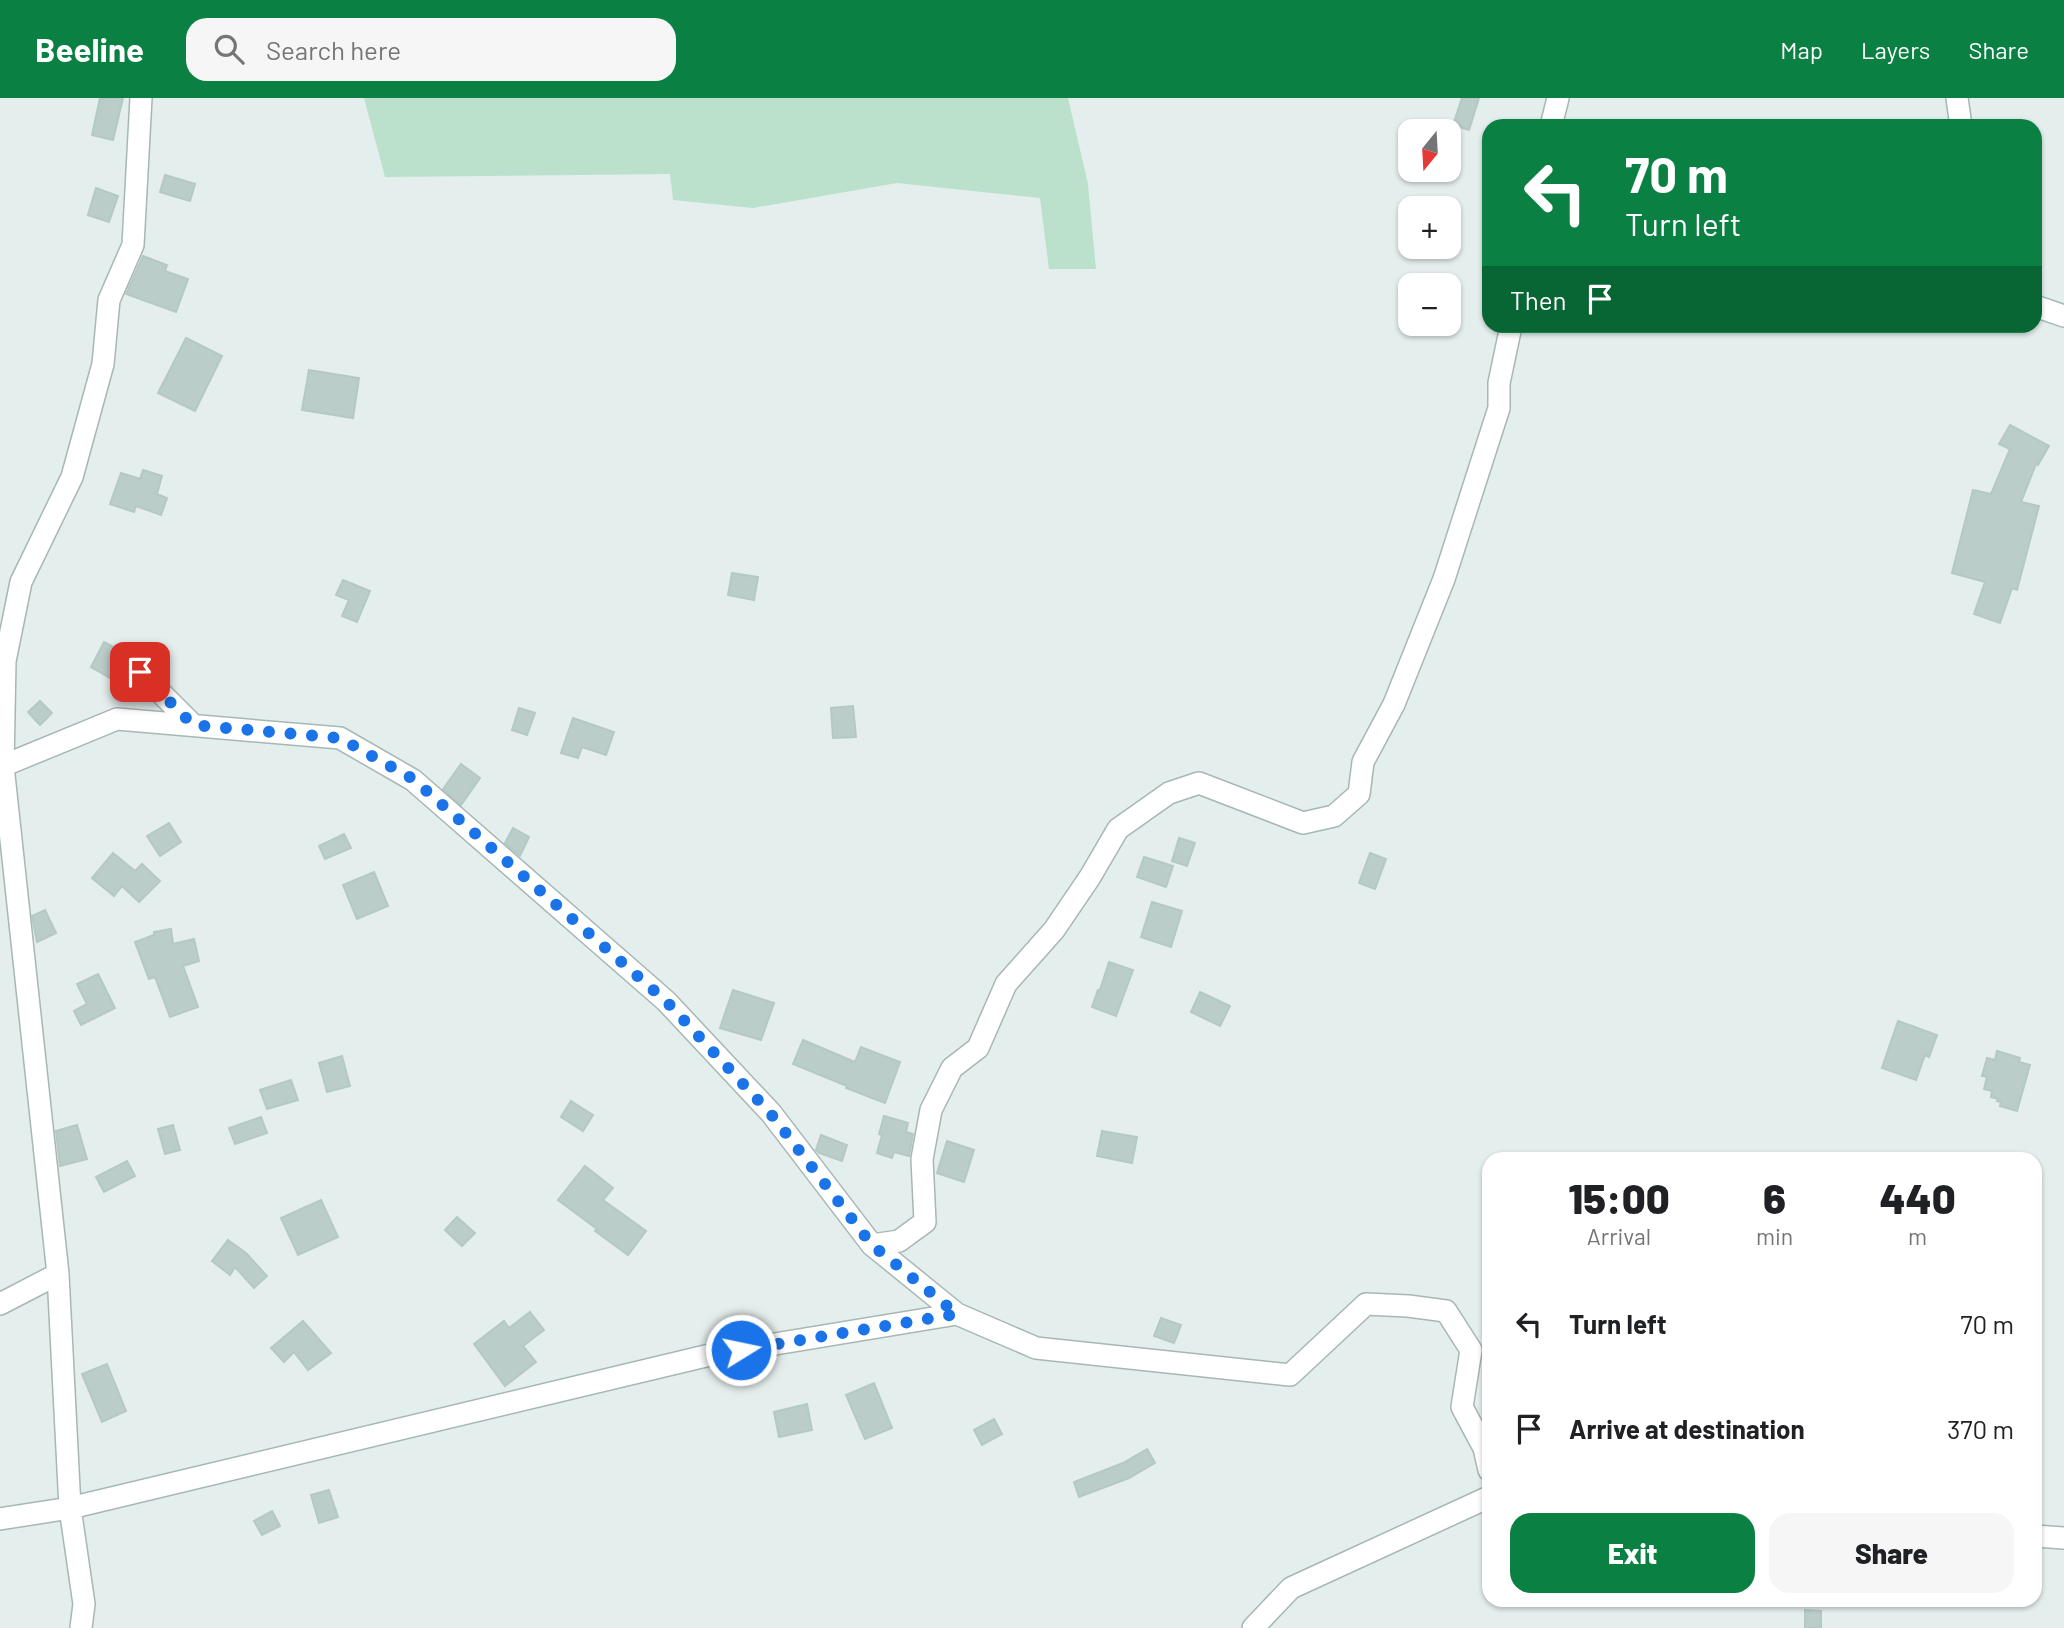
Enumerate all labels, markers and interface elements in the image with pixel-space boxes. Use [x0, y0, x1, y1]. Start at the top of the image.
search box [186, 18, 676, 81]
text: Beeline [35, 29, 144, 69]
icon: search [210, 30, 248, 68]
text: Search here [266, 34, 401, 65]
text: Map [1780, 35, 1823, 64]
text: Layers [1861, 35, 1930, 64]
text: Share [1968, 35, 2029, 64]
north arrow [1398, 119, 1461, 182]
map controls [1398, 119, 1461, 336]
text: 70 m [1625, 144, 1728, 203]
icon: left [1510, 147, 1601, 238]
button: + [1398, 196, 1461, 259]
text: Turn left [1625, 204, 1742, 242]
button: − [1398, 273, 1461, 336]
icon: arrive [1581, 280, 1619, 318]
text: Then [1510, 284, 1567, 315]
pin [110, 642, 170, 702]
icon: arrive [121, 653, 159, 691]
text: 15:00 [1568, 1172, 1670, 1222]
text: 6 [1763, 1172, 1786, 1222]
text: 440 [1879, 1172, 1956, 1222]
text: Arrival [1587, 1222, 1651, 1250]
text: min [1756, 1222, 1793, 1250]
text: m [1908, 1222, 1927, 1250]
icon: left [1510, 1305, 1548, 1343]
text: Turn left [1569, 1308, 1667, 1339]
text: 70 m [1960, 1308, 2014, 1339]
position arrow [704, 1313, 778, 1387]
icon: arrive [1510, 1410, 1548, 1448]
text: Arrive at destination [1569, 1413, 1805, 1444]
text: 370 m [1947, 1413, 2014, 1444]
button: Exit [1510, 1513, 1755, 1593]
button: Share [1769, 1513, 2014, 1593]

